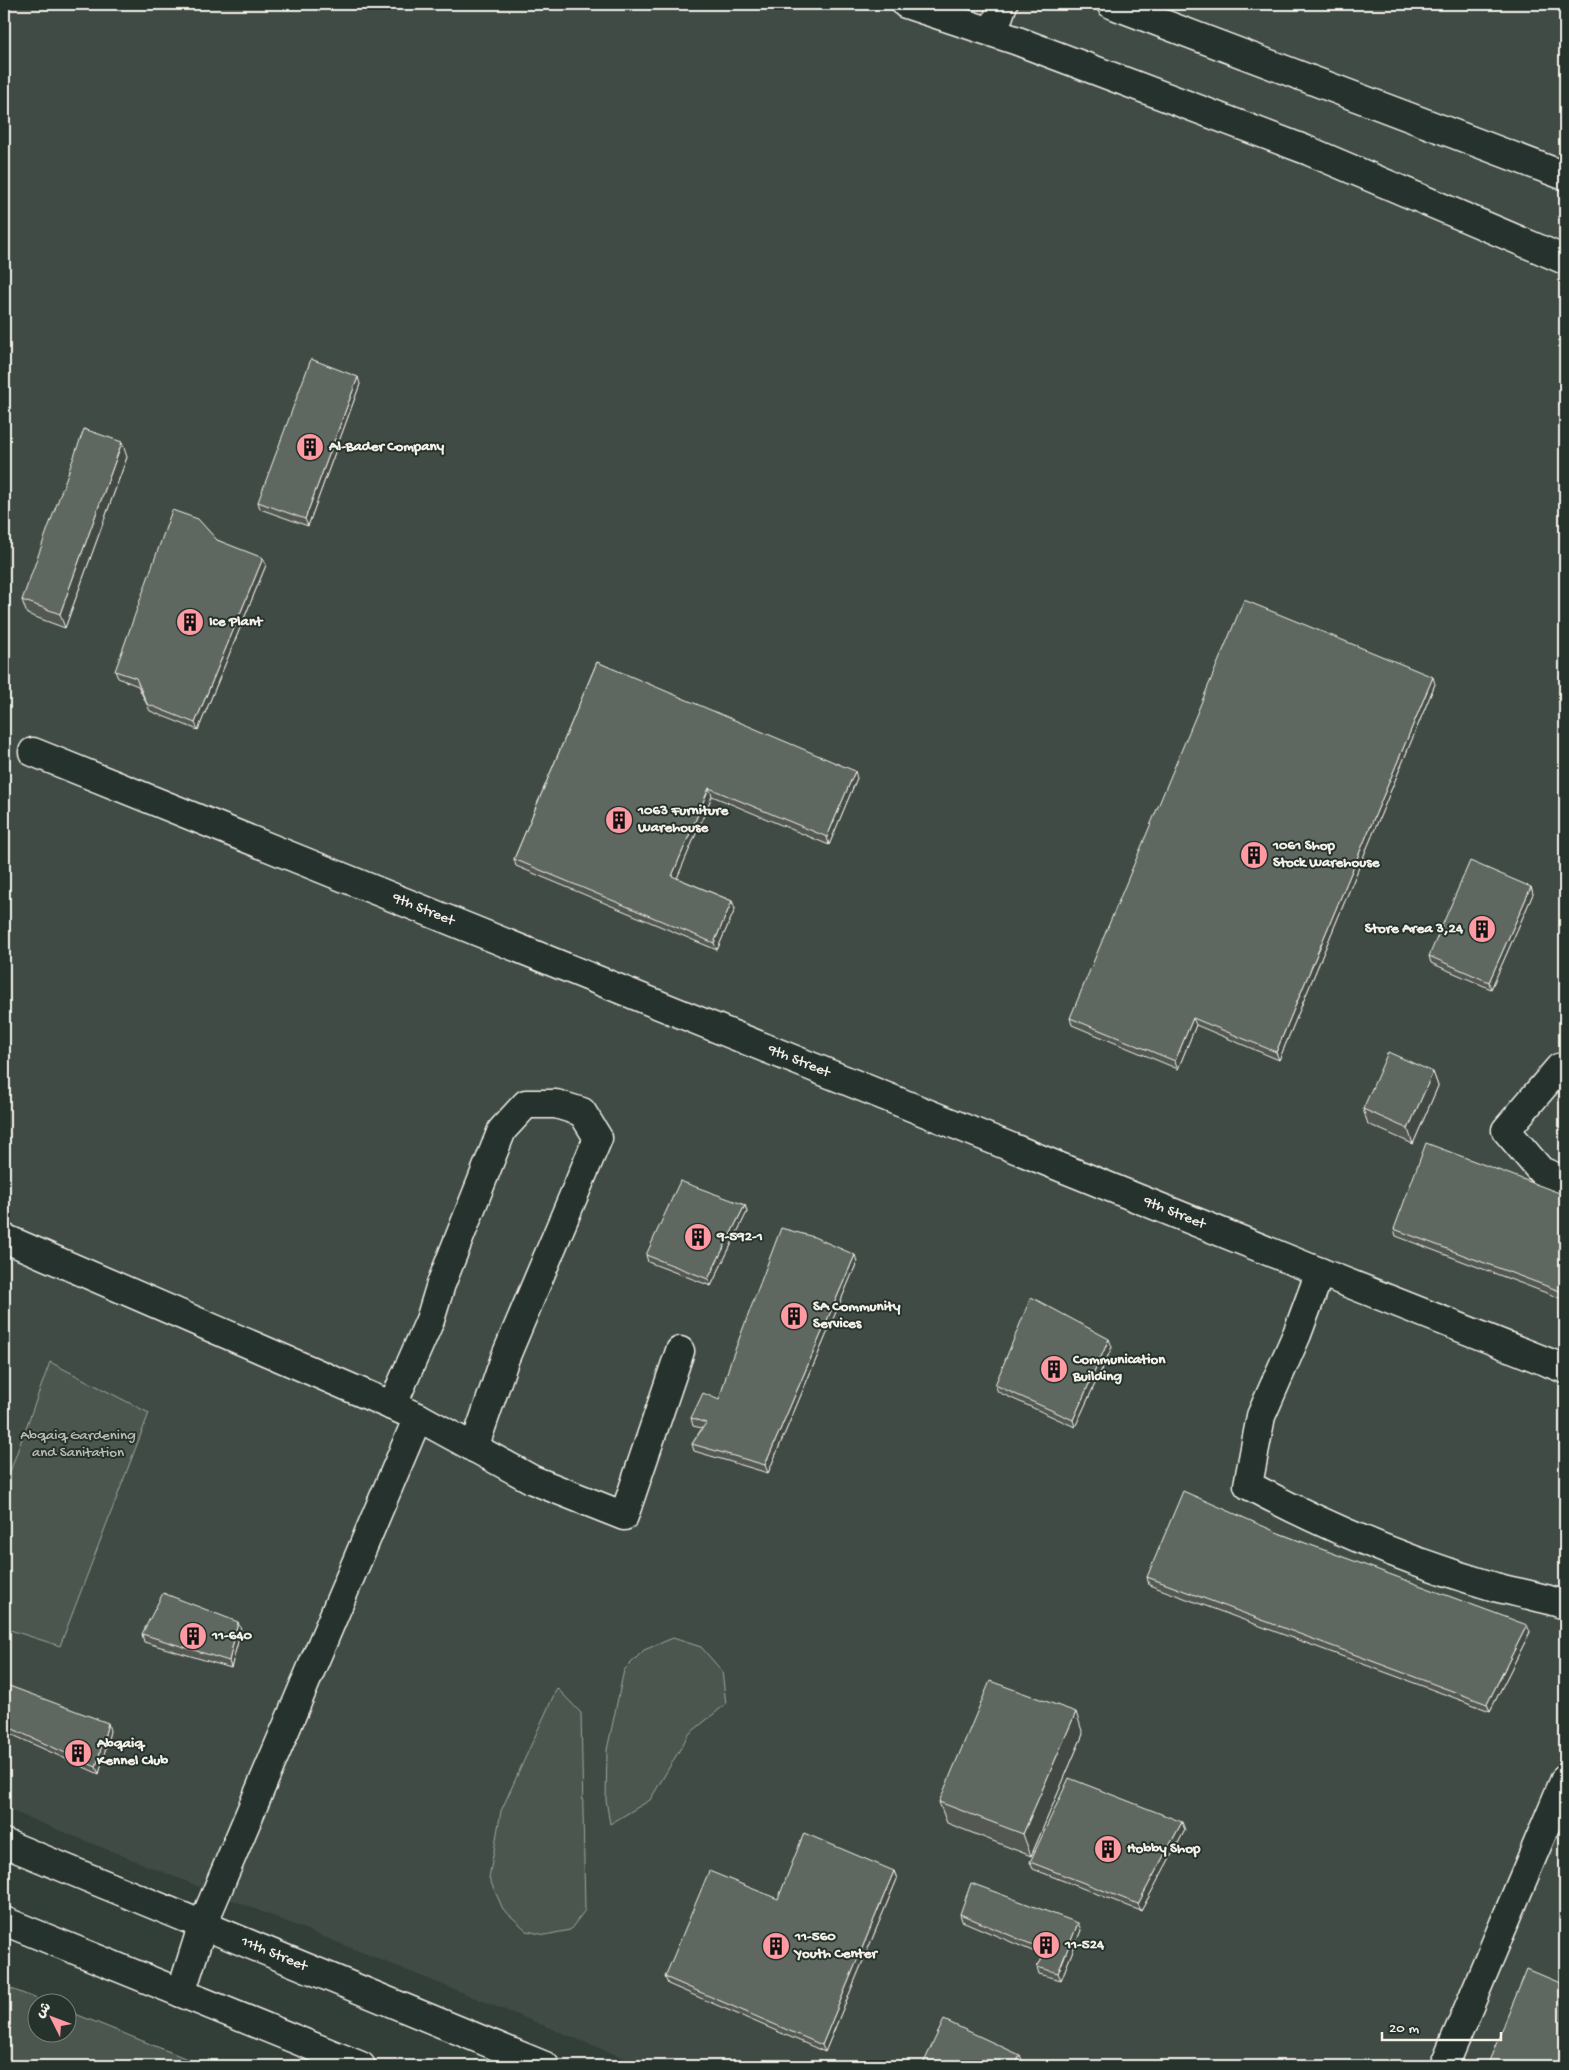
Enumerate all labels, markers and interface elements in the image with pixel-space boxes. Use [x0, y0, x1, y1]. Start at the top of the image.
building icon: Al-Bader Company [295, 432, 325, 462]
place label: Al-Bader Company [328, 438, 445, 456]
building icon: Ice Plant [175, 607, 205, 637]
place label: Ice Plant [209, 613, 264, 631]
place label: 1063 Furniture Warehouse [637, 802, 729, 837]
building icon: 1063 Furniture Warehouse [604, 805, 634, 835]
place label: 1061 Shop Stock Warehouse [1272, 837, 1381, 872]
building icon: 1061 Shop Stock Warehouse [1239, 840, 1269, 870]
street label: 9th Street [389, 889, 459, 931]
building icon: Store Area 3,24 [1467, 914, 1497, 944]
place label: Store Area 3,24 [1365, 920, 1464, 938]
street label: 9th Street [764, 1040, 834, 1083]
street label: 9th Street [1140, 1192, 1210, 1234]
building icon: 9-592-1 [683, 1222, 713, 1252]
place label: 9-592-1 [716, 1228, 763, 1246]
place label: SA Community Services [813, 1298, 901, 1333]
building icon: SA Community Services [779, 1301, 809, 1331]
place label: Communication Building [1072, 1351, 1166, 1386]
building icon: Communication Building [1039, 1354, 1069, 1384]
park label: Abqaiq Gardening and Sanitation [20, 1427, 136, 1462]
building icon: 11-640 [178, 1621, 208, 1651]
place label: 11-640 [211, 1627, 253, 1645]
place label: Abqaiq Kennel Club [96, 1735, 168, 1770]
building icon: Abqaiq Kennel Club [63, 1738, 93, 1768]
building icon: Hobby Shop [1093, 1834, 1123, 1864]
place label: Hobby Shop [1127, 1840, 1201, 1858]
place label: 11-560 Youth Center [793, 1928, 878, 1963]
building icon: 11-524 [1031, 1930, 1061, 1960]
building icon: 11-560 Youth Center [761, 1931, 791, 1961]
street label: 11th Street [237, 1932, 311, 1977]
place label: 11-524 [1064, 1936, 1105, 1954]
north arrow [28, 1992, 78, 2042]
text: ش [33, 2000, 56, 2022]
scale bar [1382, 2010, 1500, 2042]
text: 20 m [1389, 2020, 1419, 2038]

